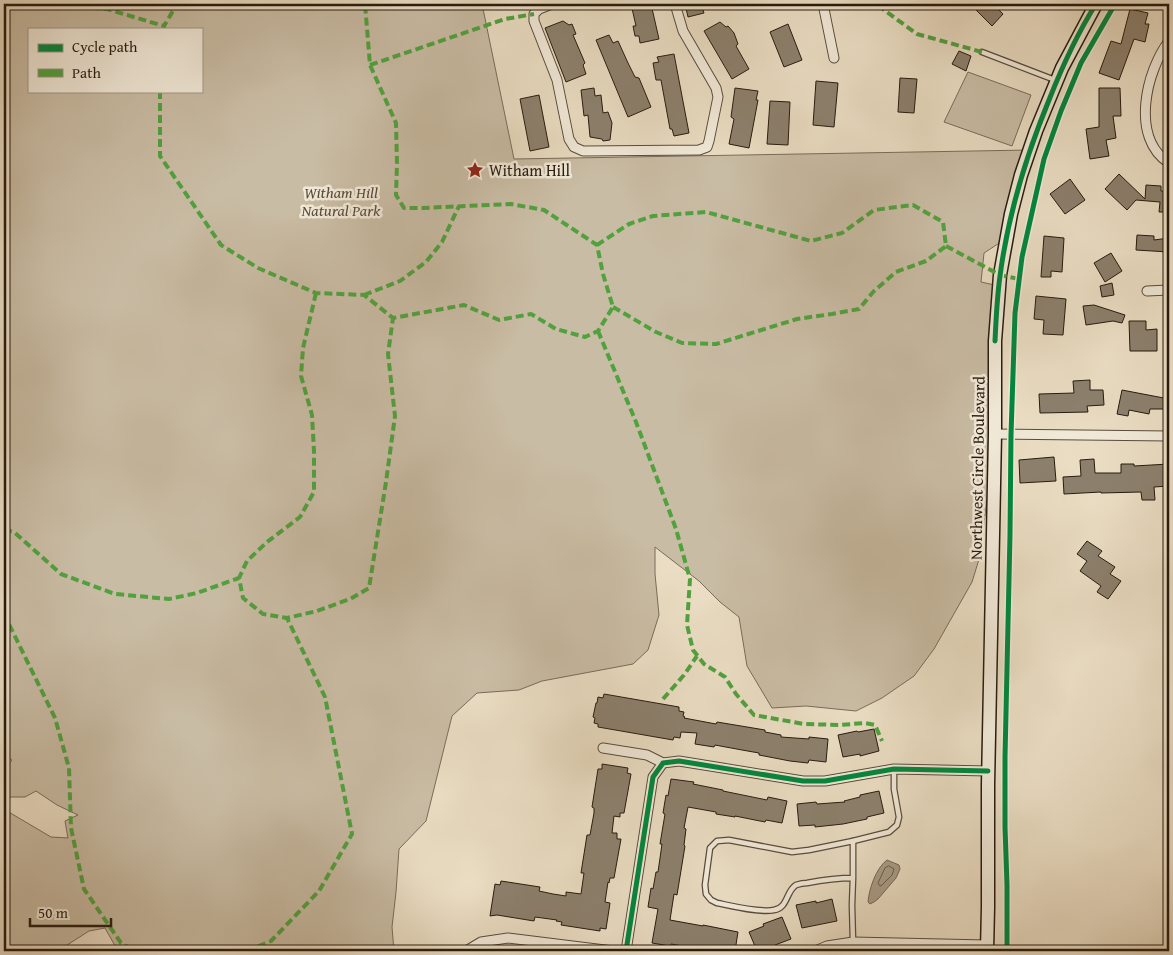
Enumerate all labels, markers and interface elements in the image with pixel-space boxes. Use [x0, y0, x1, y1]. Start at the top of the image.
legend [28, 28, 202, 92]
text: Cycle path [72, 36, 138, 57]
text: Path [72, 62, 101, 83]
place label: Witham Hill [489, 158, 570, 182]
place icon: Witham Hill [465, 160, 485, 180]
park label: Witham Hill Natural Park [301, 180, 381, 222]
street label: Northwest Circle Boulevard [963, 375, 991, 560]
scale bar [30, 895, 111, 927]
text: 50 m [38, 902, 69, 923]

